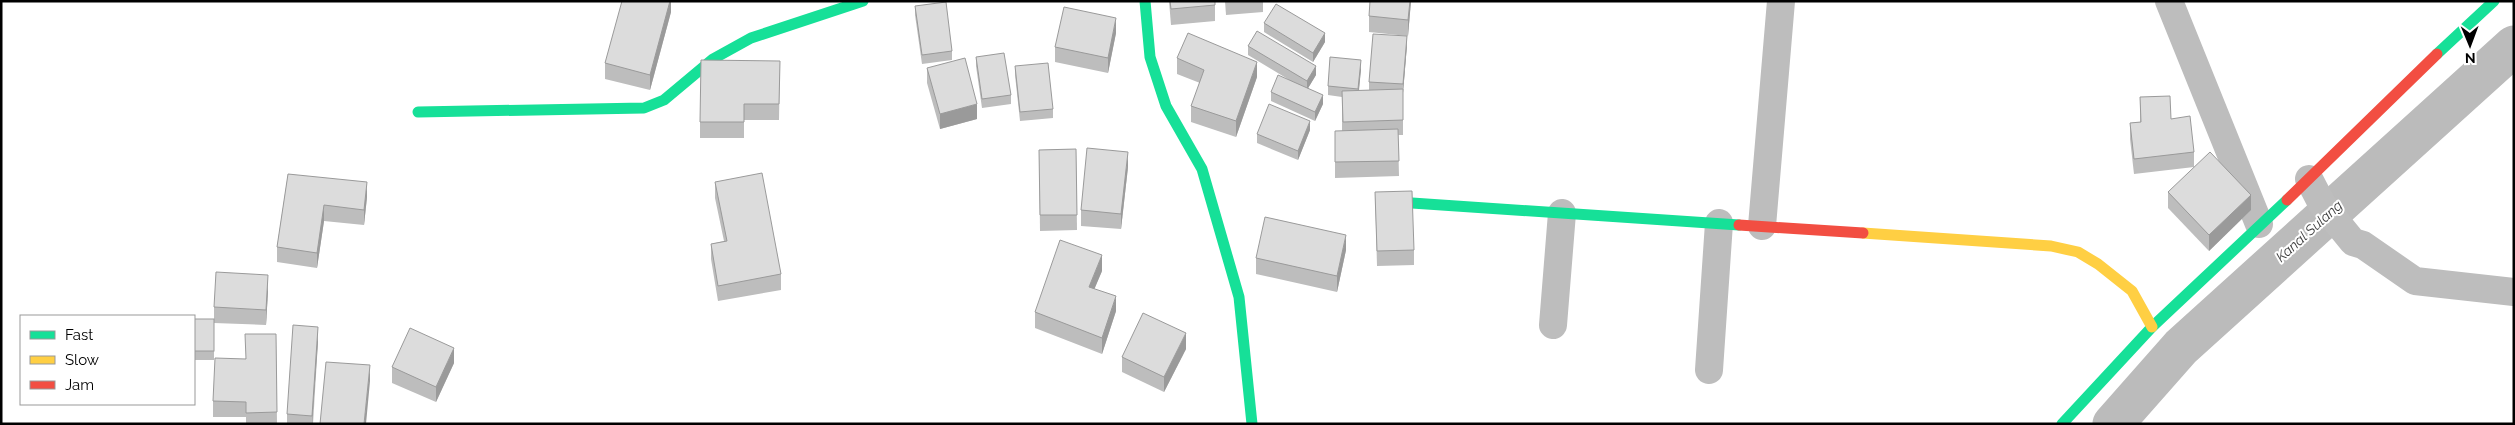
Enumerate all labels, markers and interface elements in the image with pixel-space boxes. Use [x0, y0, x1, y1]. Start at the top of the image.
north arrow [2445, 20, 2495, 70]
text: N [2465, 50, 2476, 66]
water label: Kanal Sulang [2273, 197, 2345, 265]
legend [20, 315, 195, 405]
text: Fast [65, 326, 93, 344]
text: Slow [65, 351, 99, 369]
text: Jam [65, 376, 94, 394]

